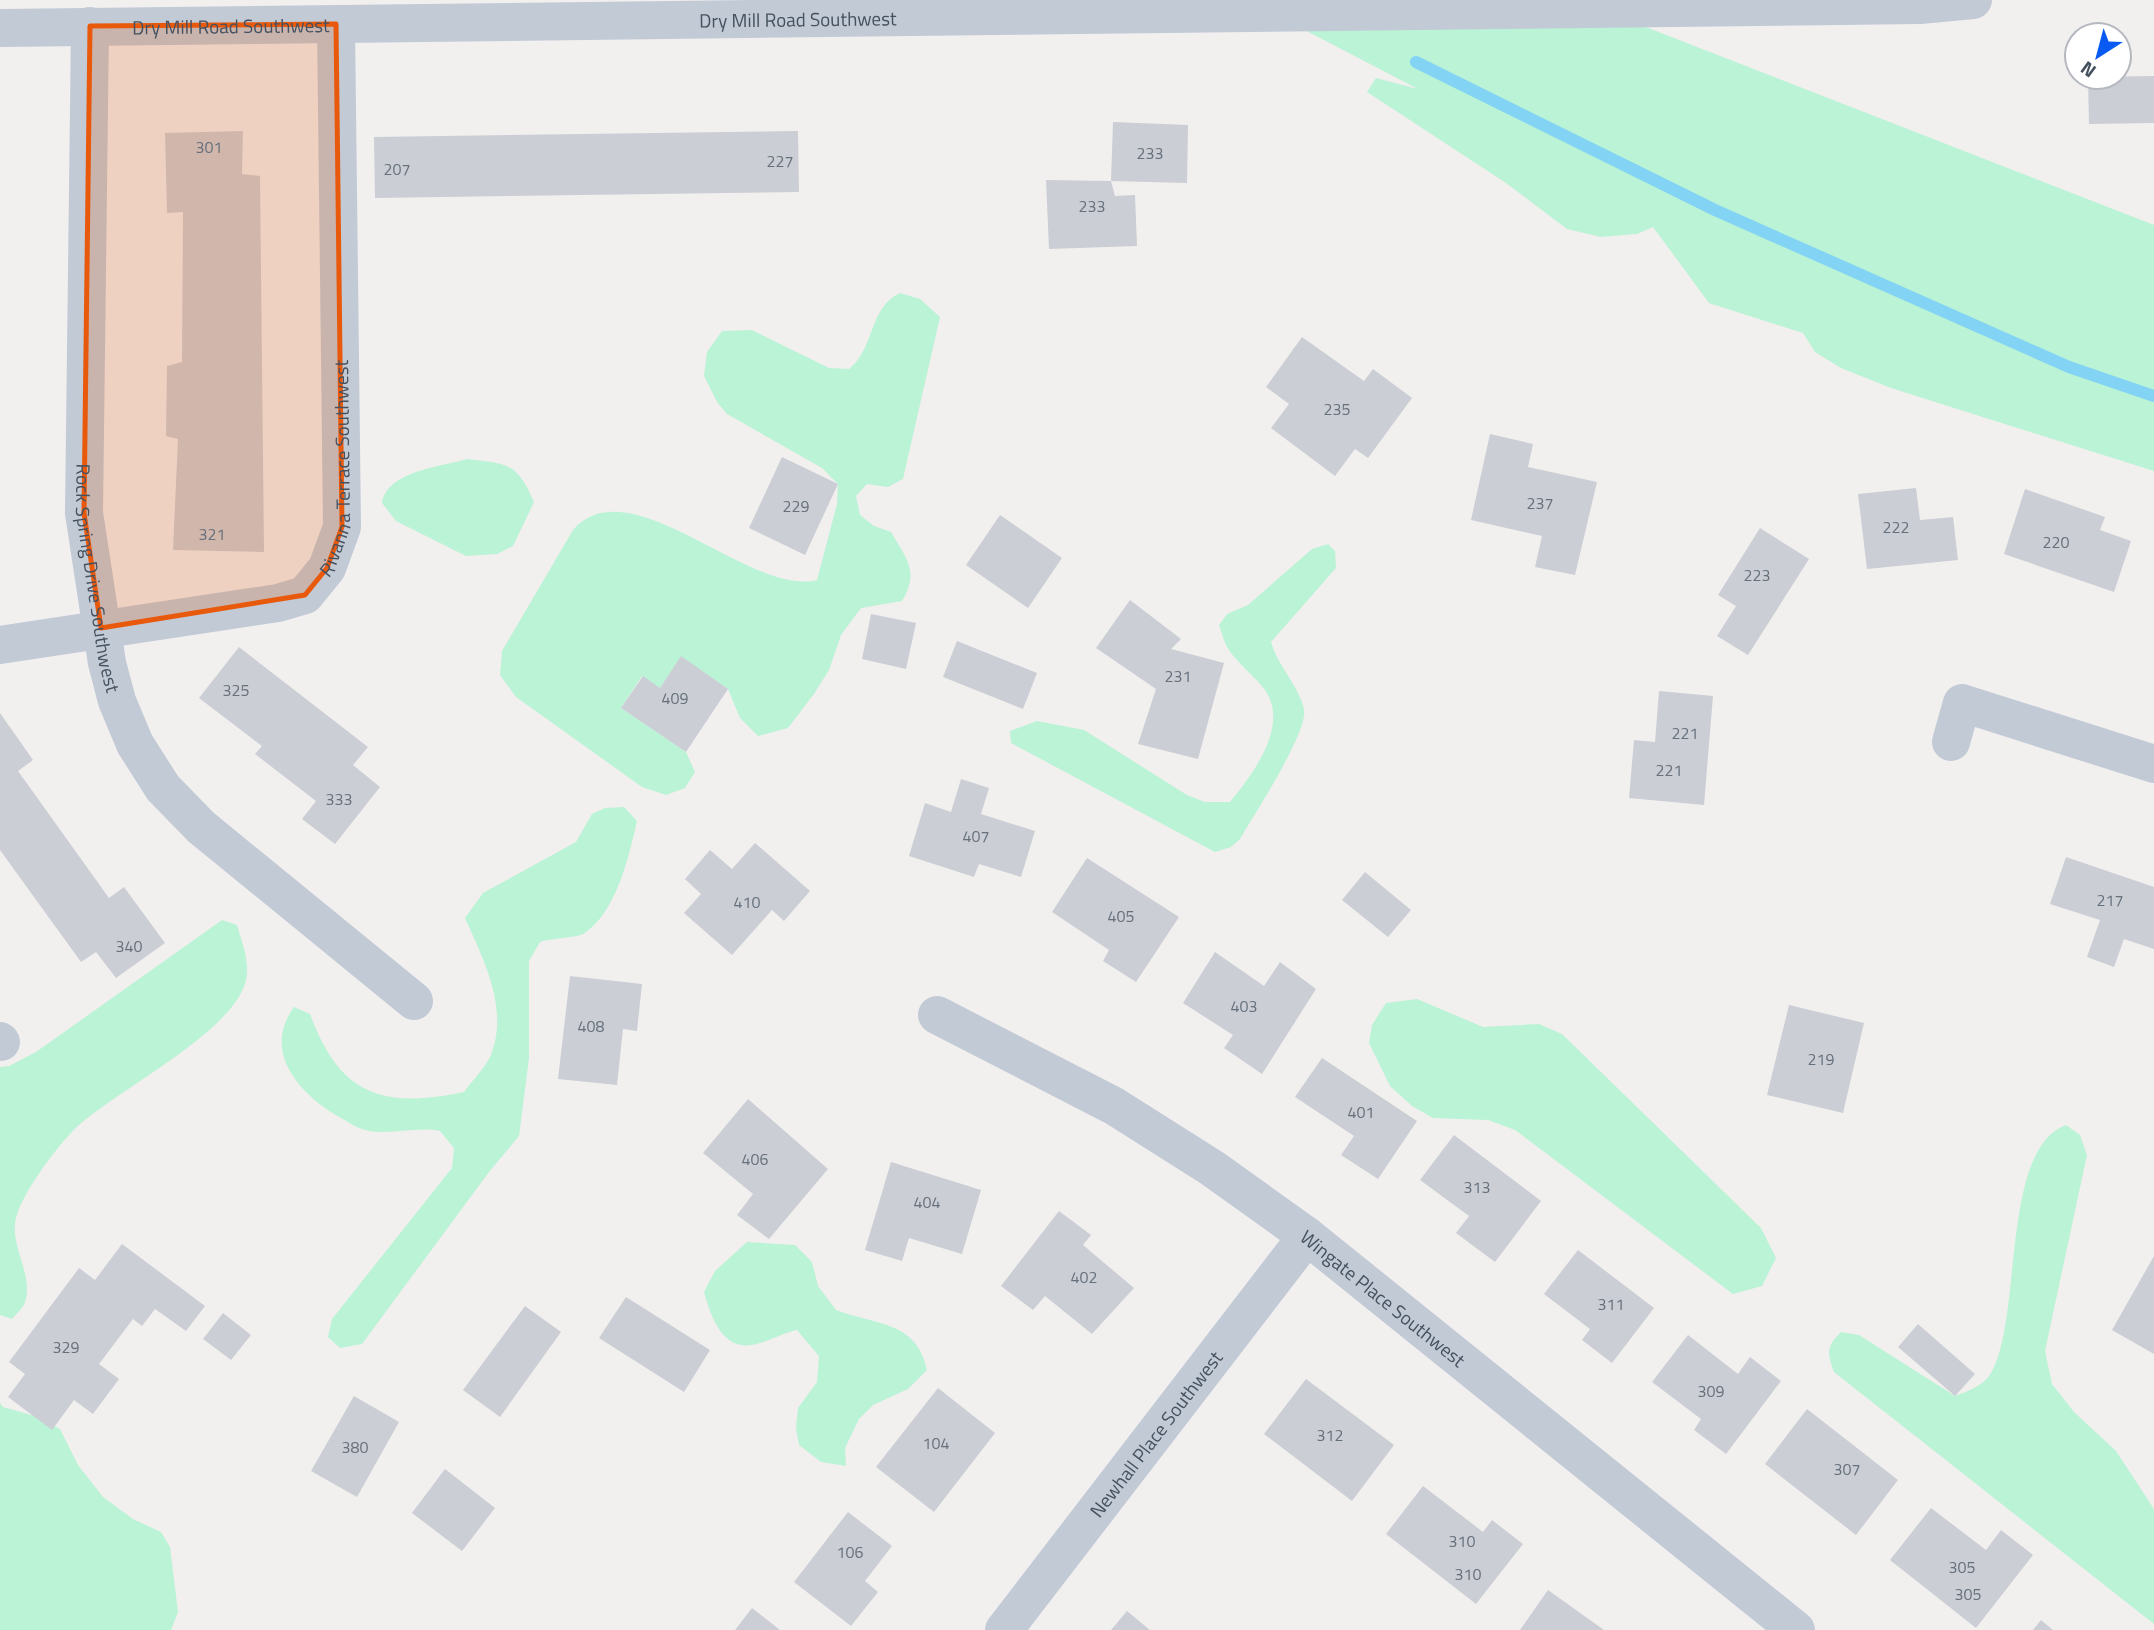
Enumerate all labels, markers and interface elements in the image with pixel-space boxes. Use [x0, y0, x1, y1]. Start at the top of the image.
street label: Dry Mill Road Southwest [699, 3, 897, 34]
street label: Dry Mill Road Southwest [132, 10, 330, 41]
north arrow [2063, 21, 2133, 91]
text: N [2074, 55, 2102, 86]
house number: 301 [196, 135, 222, 159]
house number: 233 [1137, 141, 1163, 165]
house number: 227 [767, 149, 793, 173]
house number: 207 [384, 157, 410, 181]
house number: 233 [1079, 194, 1105, 218]
street label: Rivanna Terrace Southwest [311, 359, 357, 583]
house number: 235 [1324, 397, 1350, 421]
street label: Rock Spring Drive Southwest [69, 463, 129, 696]
house number: 237 [1527, 491, 1553, 515]
house number: 229 [783, 494, 809, 518]
house number: 222 [1883, 515, 1909, 539]
house number: 321 [199, 522, 225, 546]
house number: 220 [2043, 530, 2069, 554]
house number: 223 [1744, 563, 1770, 587]
house number: 231 [1165, 664, 1191, 688]
house number: 325 [223, 678, 249, 702]
house number: 409 [662, 686, 688, 710]
house number: 221 [1672, 721, 1698, 745]
house number: 221 [1656, 758, 1682, 782]
house number: 333 [326, 787, 352, 811]
house number: 407 [963, 824, 989, 848]
house number: 217 [2097, 888, 2123, 912]
house number: 410 [734, 890, 760, 914]
house number: 405 [1108, 904, 1134, 928]
house number: 340 [116, 934, 142, 958]
house number: 403 [1231, 994, 1257, 1018]
house number: 408 [578, 1014, 604, 1038]
house number: 219 [1808, 1047, 1834, 1071]
house number: 401 [1348, 1100, 1374, 1124]
house number: 406 [742, 1147, 768, 1171]
house number: 313 [1464, 1175, 1490, 1199]
house number: 404 [914, 1190, 940, 1214]
street label: Wingate Place Southwest [1295, 1222, 1473, 1373]
house number: 402 [1071, 1265, 1097, 1289]
house number: 311 [1598, 1292, 1624, 1316]
house number: 329 [53, 1335, 79, 1359]
street label: Newhall Place Southwest [1082, 1344, 1229, 1523]
house number: 309 [1698, 1379, 1724, 1403]
house number: 312 [1317, 1423, 1343, 1447]
house number: 104 [923, 1431, 949, 1455]
house number: 380 [342, 1435, 368, 1459]
house number: 307 [1834, 1457, 1860, 1481]
house number: 310 [1449, 1529, 1475, 1553]
house number: 106 [837, 1540, 863, 1564]
house number: 305 [1949, 1555, 1975, 1579]
house number: 310 [1455, 1562, 1481, 1586]
house number: 305 [1955, 1582, 1981, 1606]

